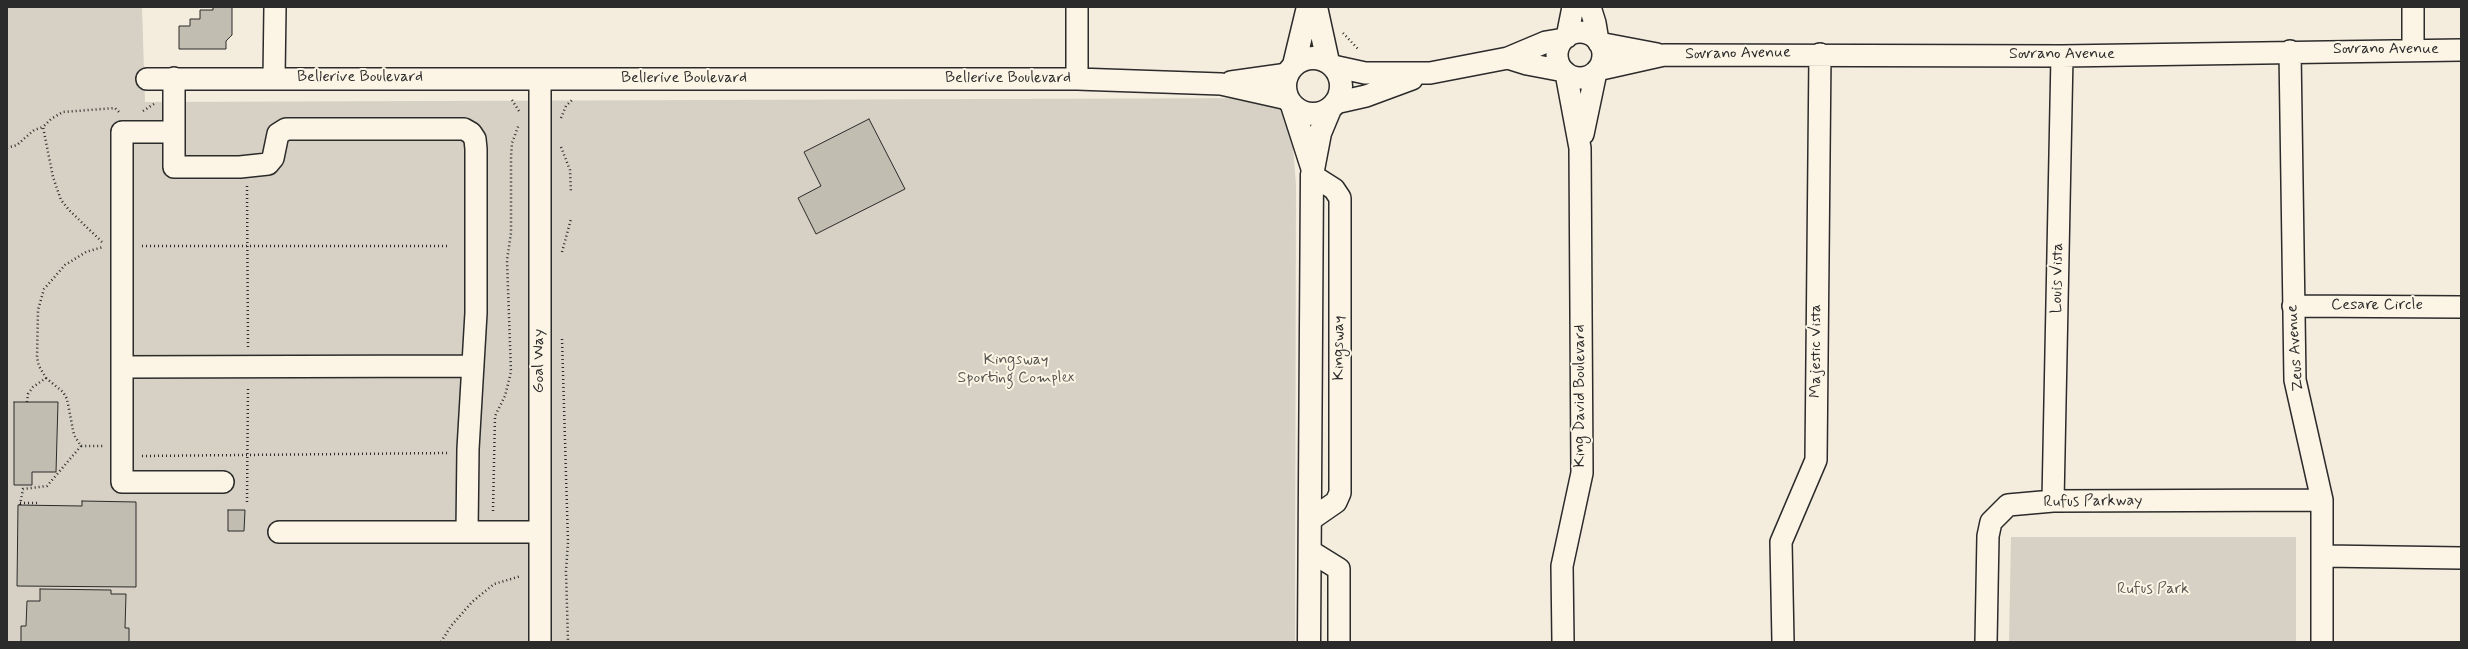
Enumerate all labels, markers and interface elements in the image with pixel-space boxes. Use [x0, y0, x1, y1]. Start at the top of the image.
street label: Sovrano Avenue [2333, 40, 2439, 60]
street label: Sovrano Avenue [1685, 43, 1791, 65]
street label: Sovrano Avenue [2009, 45, 2115, 65]
street label: Bellerive Boulevard [297, 68, 423, 88]
street label: Bellerive Boulevard [621, 69, 747, 89]
street label: Bellerive Boulevard [945, 69, 1071, 89]
street label: Louis Vista [2048, 242, 2068, 314]
street label: Cesare Circle [2331, 296, 2423, 316]
street label: Majestic Vista [1807, 304, 1827, 398]
street label: Zeus Avenue [2283, 304, 2309, 392]
street label: Kingsway [1330, 316, 1350, 380]
street label: King David Boulevard [1571, 325, 1591, 467]
street label: Goal Way [530, 329, 550, 393]
park label: Kingsway Sporting Complex [958, 351, 1074, 389]
street label: Rufus Parkway [2043, 492, 2143, 512]
park label: Rufus Park [2117, 580, 2189, 600]

